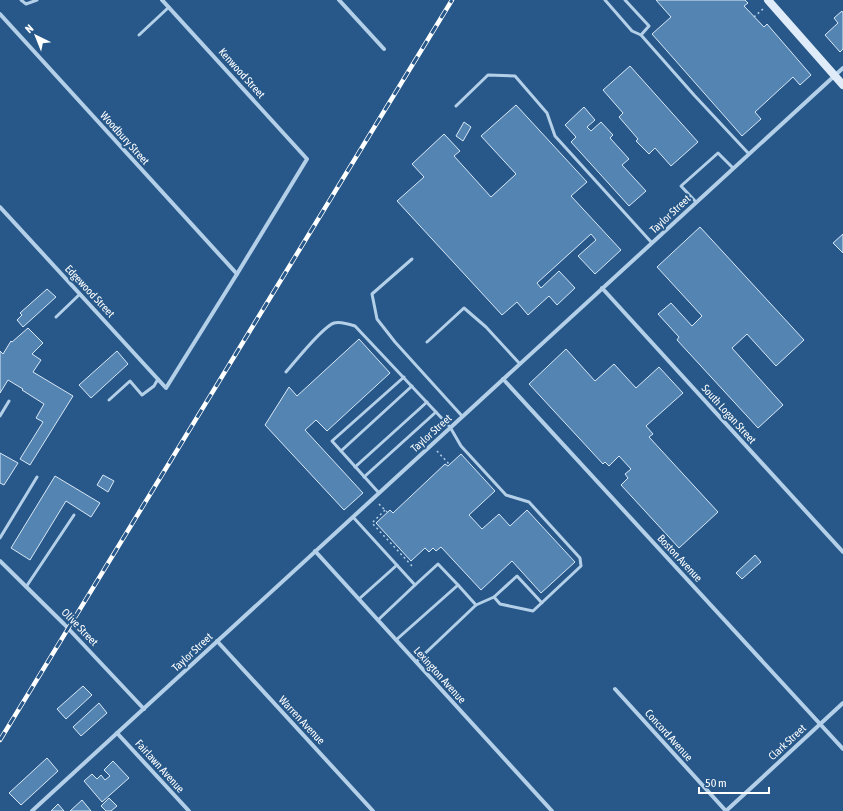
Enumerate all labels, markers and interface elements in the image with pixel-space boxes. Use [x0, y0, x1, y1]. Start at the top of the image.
north arrow [16, 16, 56, 56]
text: N [23, 22, 36, 35]
street label: Kenwood Street [216, 46, 268, 100]
street label: Woodbury Street [98, 109, 152, 167]
street label: Taylor Street [647, 192, 693, 236]
street label: Edgewood Street [63, 262, 117, 320]
street label: South Logan Street [699, 382, 759, 446]
street label: Taylor Street [408, 412, 454, 454]
street label: Boston Avenue [655, 532, 705, 584]
street label: Olive Street [59, 606, 101, 648]
street label: Taylor Street [169, 630, 215, 674]
street label: Lexington Avenue [412, 644, 468, 706]
street label: Warren Avenue [277, 693, 327, 747]
street label: Concord Avenue [643, 707, 695, 763]
street label: Clark Street [766, 722, 808, 762]
street label: Fairlawn Avenue [133, 737, 187, 795]
scale bar [699, 769, 769, 795]
text: 50 m [705, 776, 727, 790]

